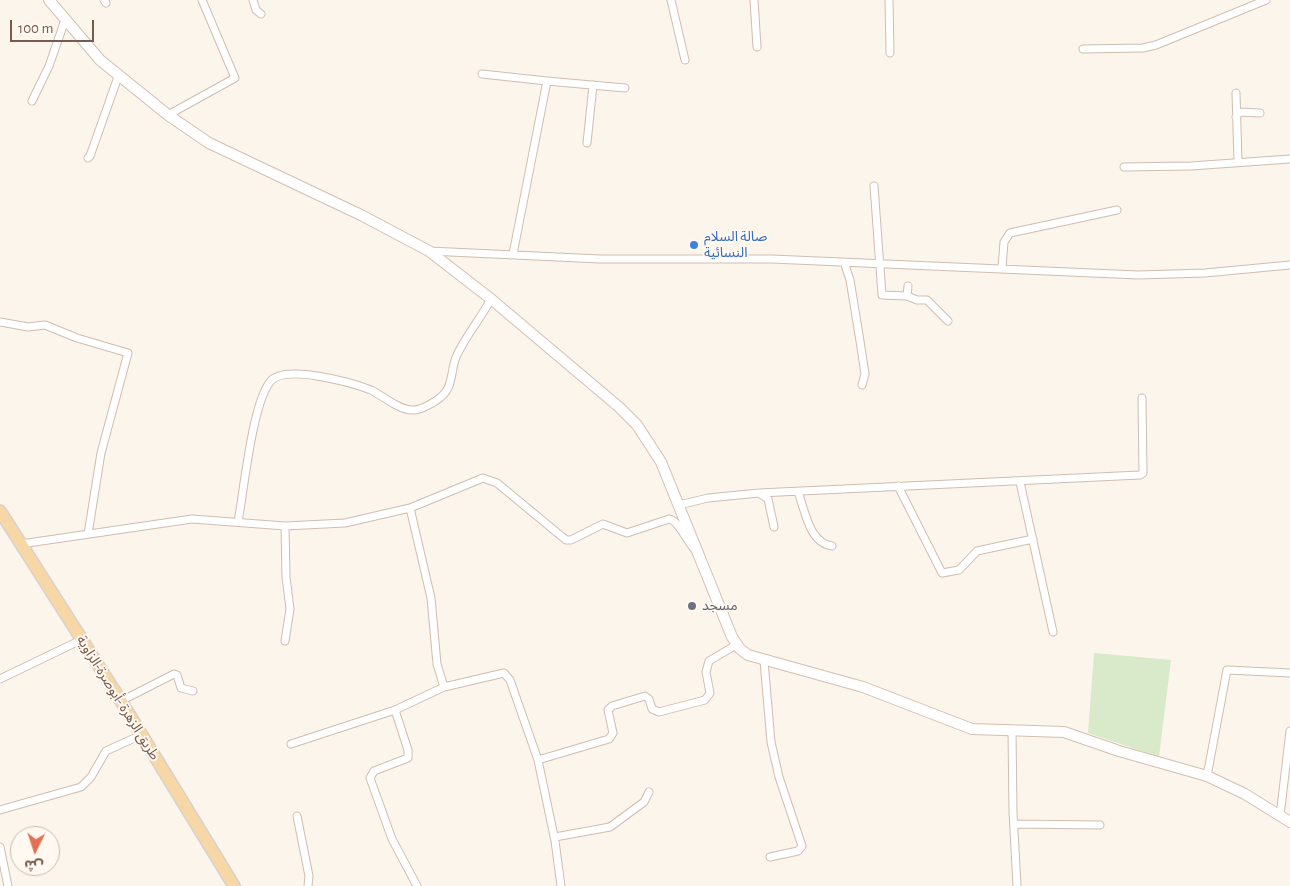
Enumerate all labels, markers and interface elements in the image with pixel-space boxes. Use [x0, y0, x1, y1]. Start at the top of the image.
scale bar [12, 10, 96, 42]
text: 100 m [18, 21, 53, 36]
place label: صالة السلام النسائية [704, 229, 768, 262]
marker: صالة السلام النسائية [688, 239, 700, 251]
place label: مسجد [702, 598, 738, 614]
marker: مسجد [686, 600, 698, 612]
street label: طريق الزهرة -أبوصرة-الزاوية [73, 633, 163, 763]
north arrow [10, 826, 60, 876]
text: ش [24, 857, 44, 873]

